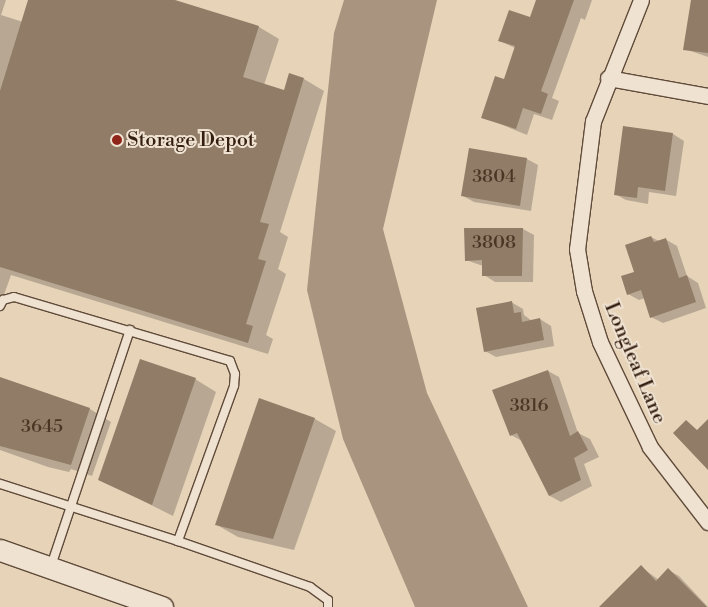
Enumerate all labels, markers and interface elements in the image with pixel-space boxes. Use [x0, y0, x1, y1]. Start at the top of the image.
place label: Storage Depot [127, 128, 255, 152]
marker: Storage Depot [111, 134, 123, 146]
house number: 3804 [472, 166, 516, 188]
house number: 3808 [472, 232, 516, 254]
street label: Longleaf Lane [599, 299, 671, 427]
house number: 3816 [510, 395, 548, 417]
house number: 3645 [21, 416, 63, 438]

